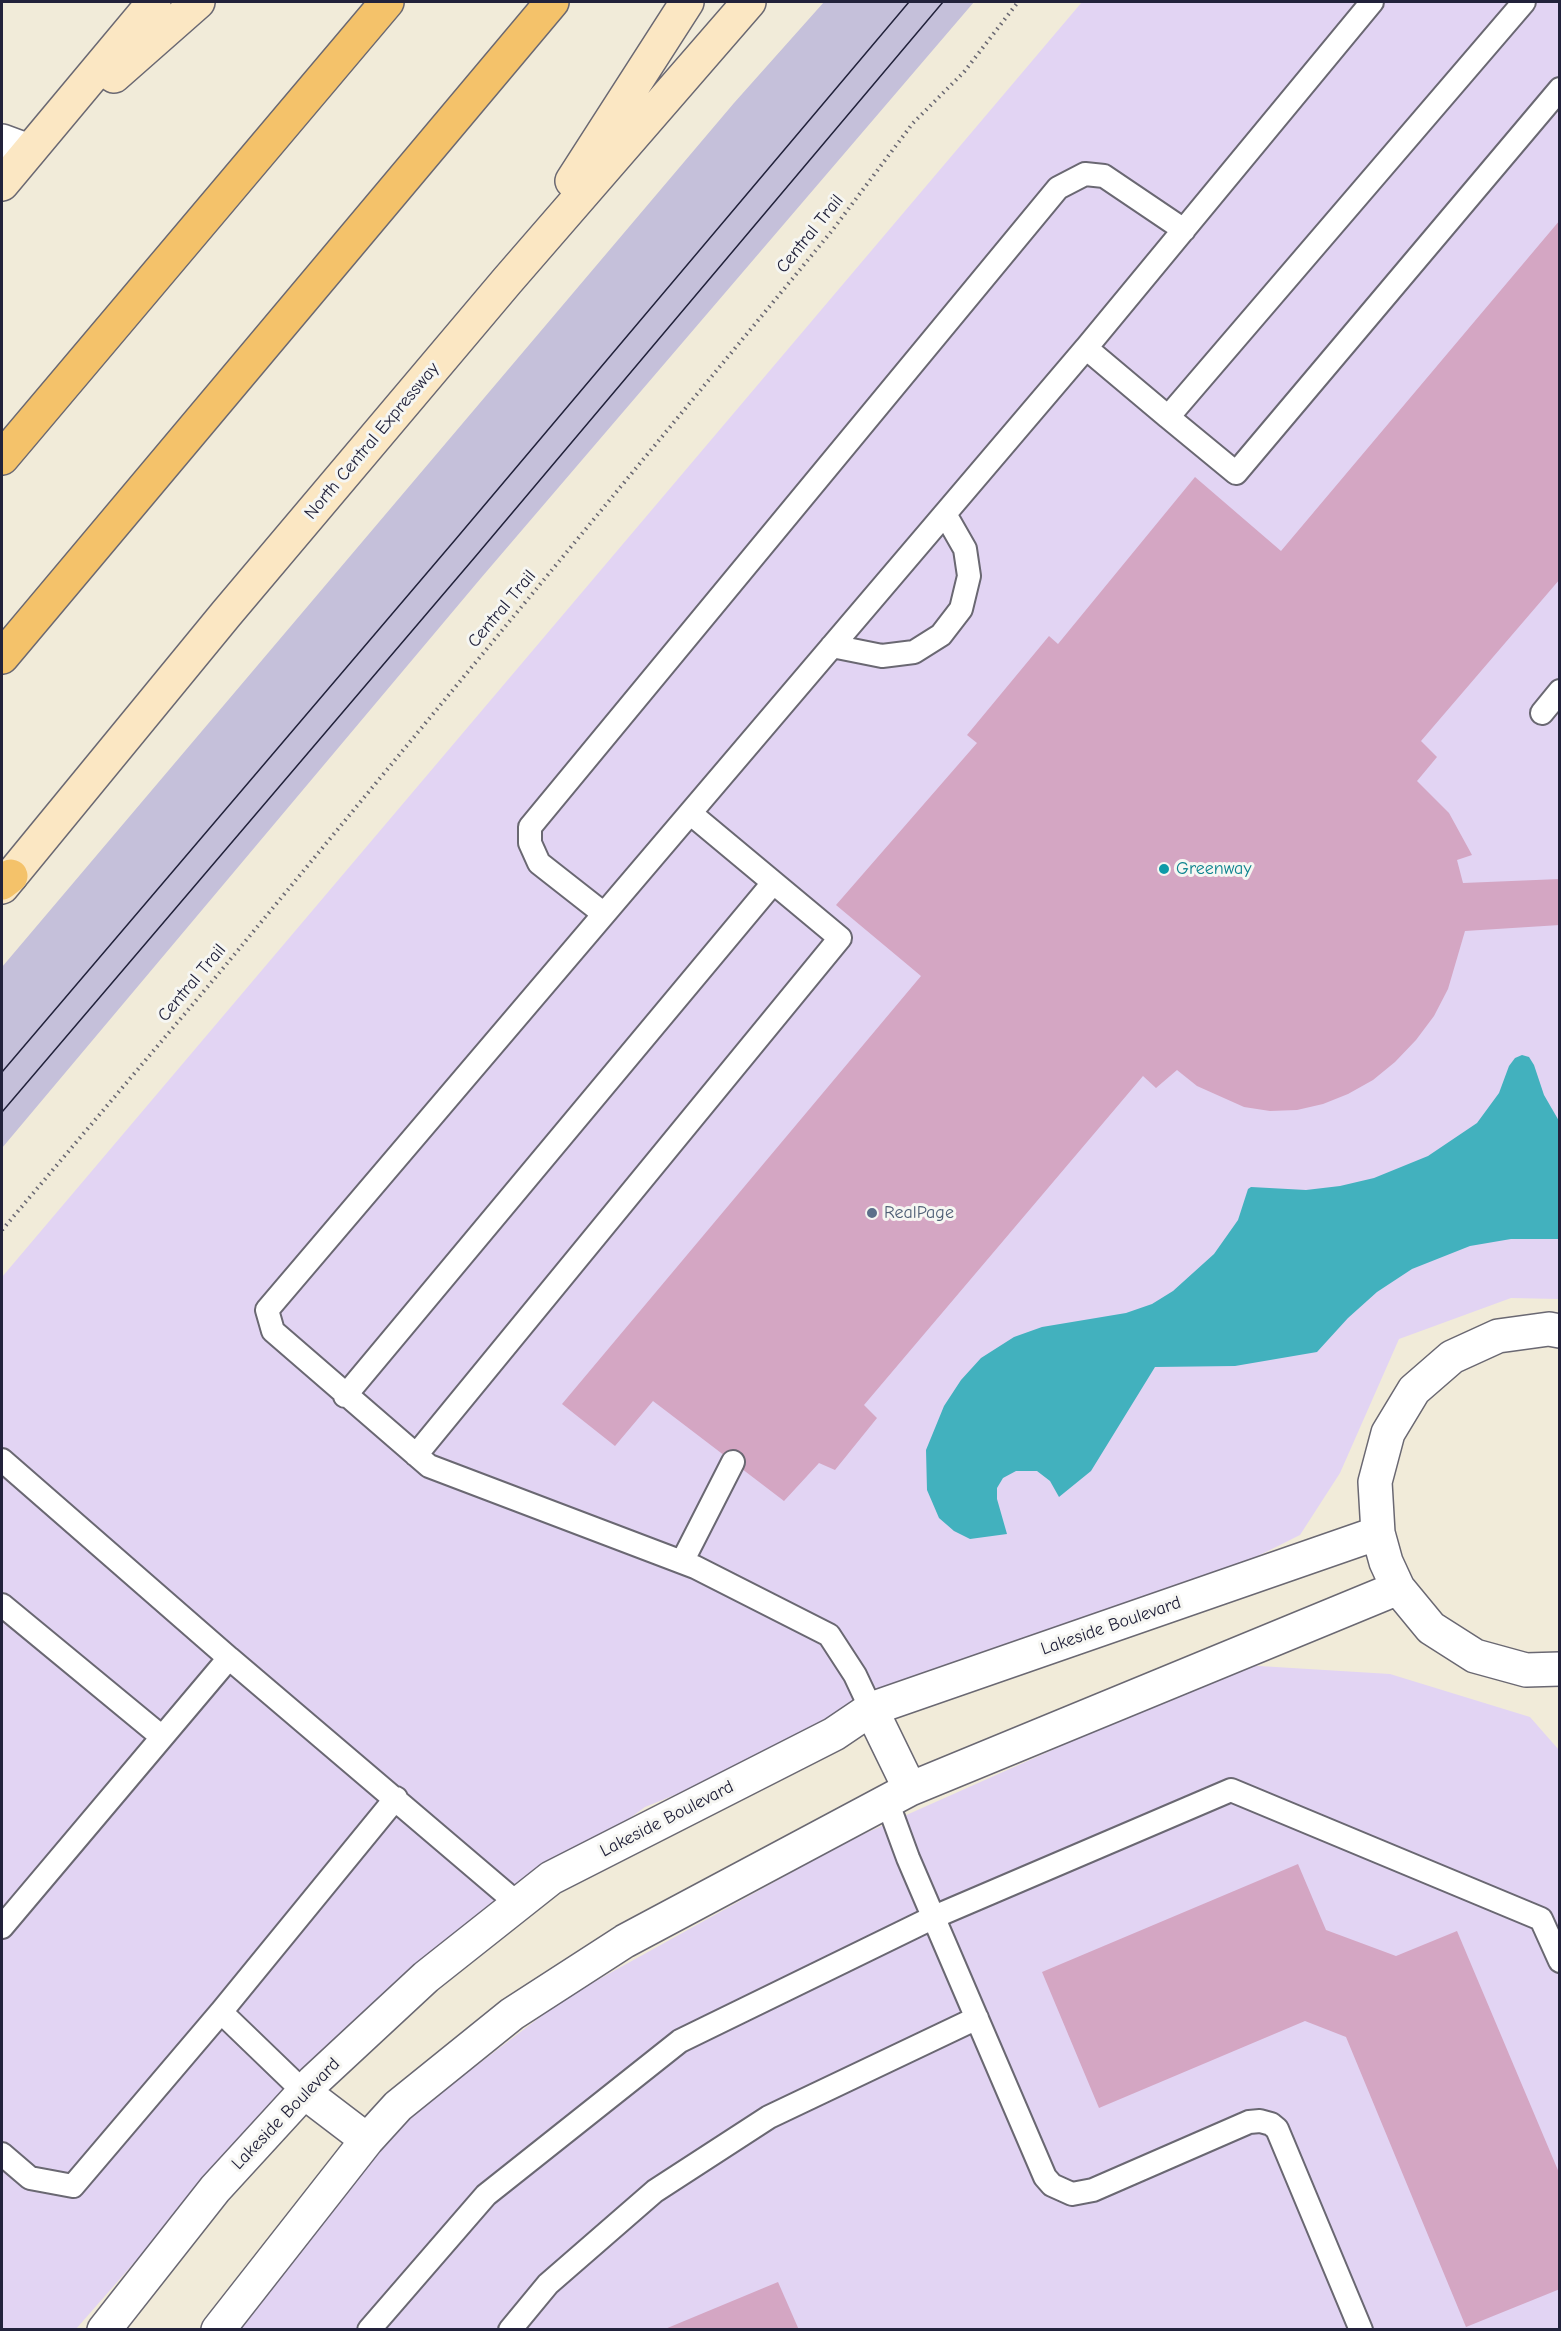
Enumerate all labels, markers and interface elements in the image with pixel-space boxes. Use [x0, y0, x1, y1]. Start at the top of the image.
street label: Central Trail [772, 190, 848, 278]
street label: North Central Expressway [300, 358, 444, 524]
street label: Central Trail [463, 566, 541, 652]
place label: Greenway [1176, 858, 1251, 880]
marker: Greenway [1157, 862, 1171, 876]
street label: Central Trail [153, 940, 231, 1026]
place label: RealPage [884, 1202, 954, 1224]
marker: RealPage [865, 1206, 879, 1220]
street label: Lakeside Boulevard [1038, 1592, 1184, 1660]
street label: Lakeside Boulevard [597, 1776, 737, 1862]
street label: Lakeside Boulevard [227, 2054, 345, 2174]

